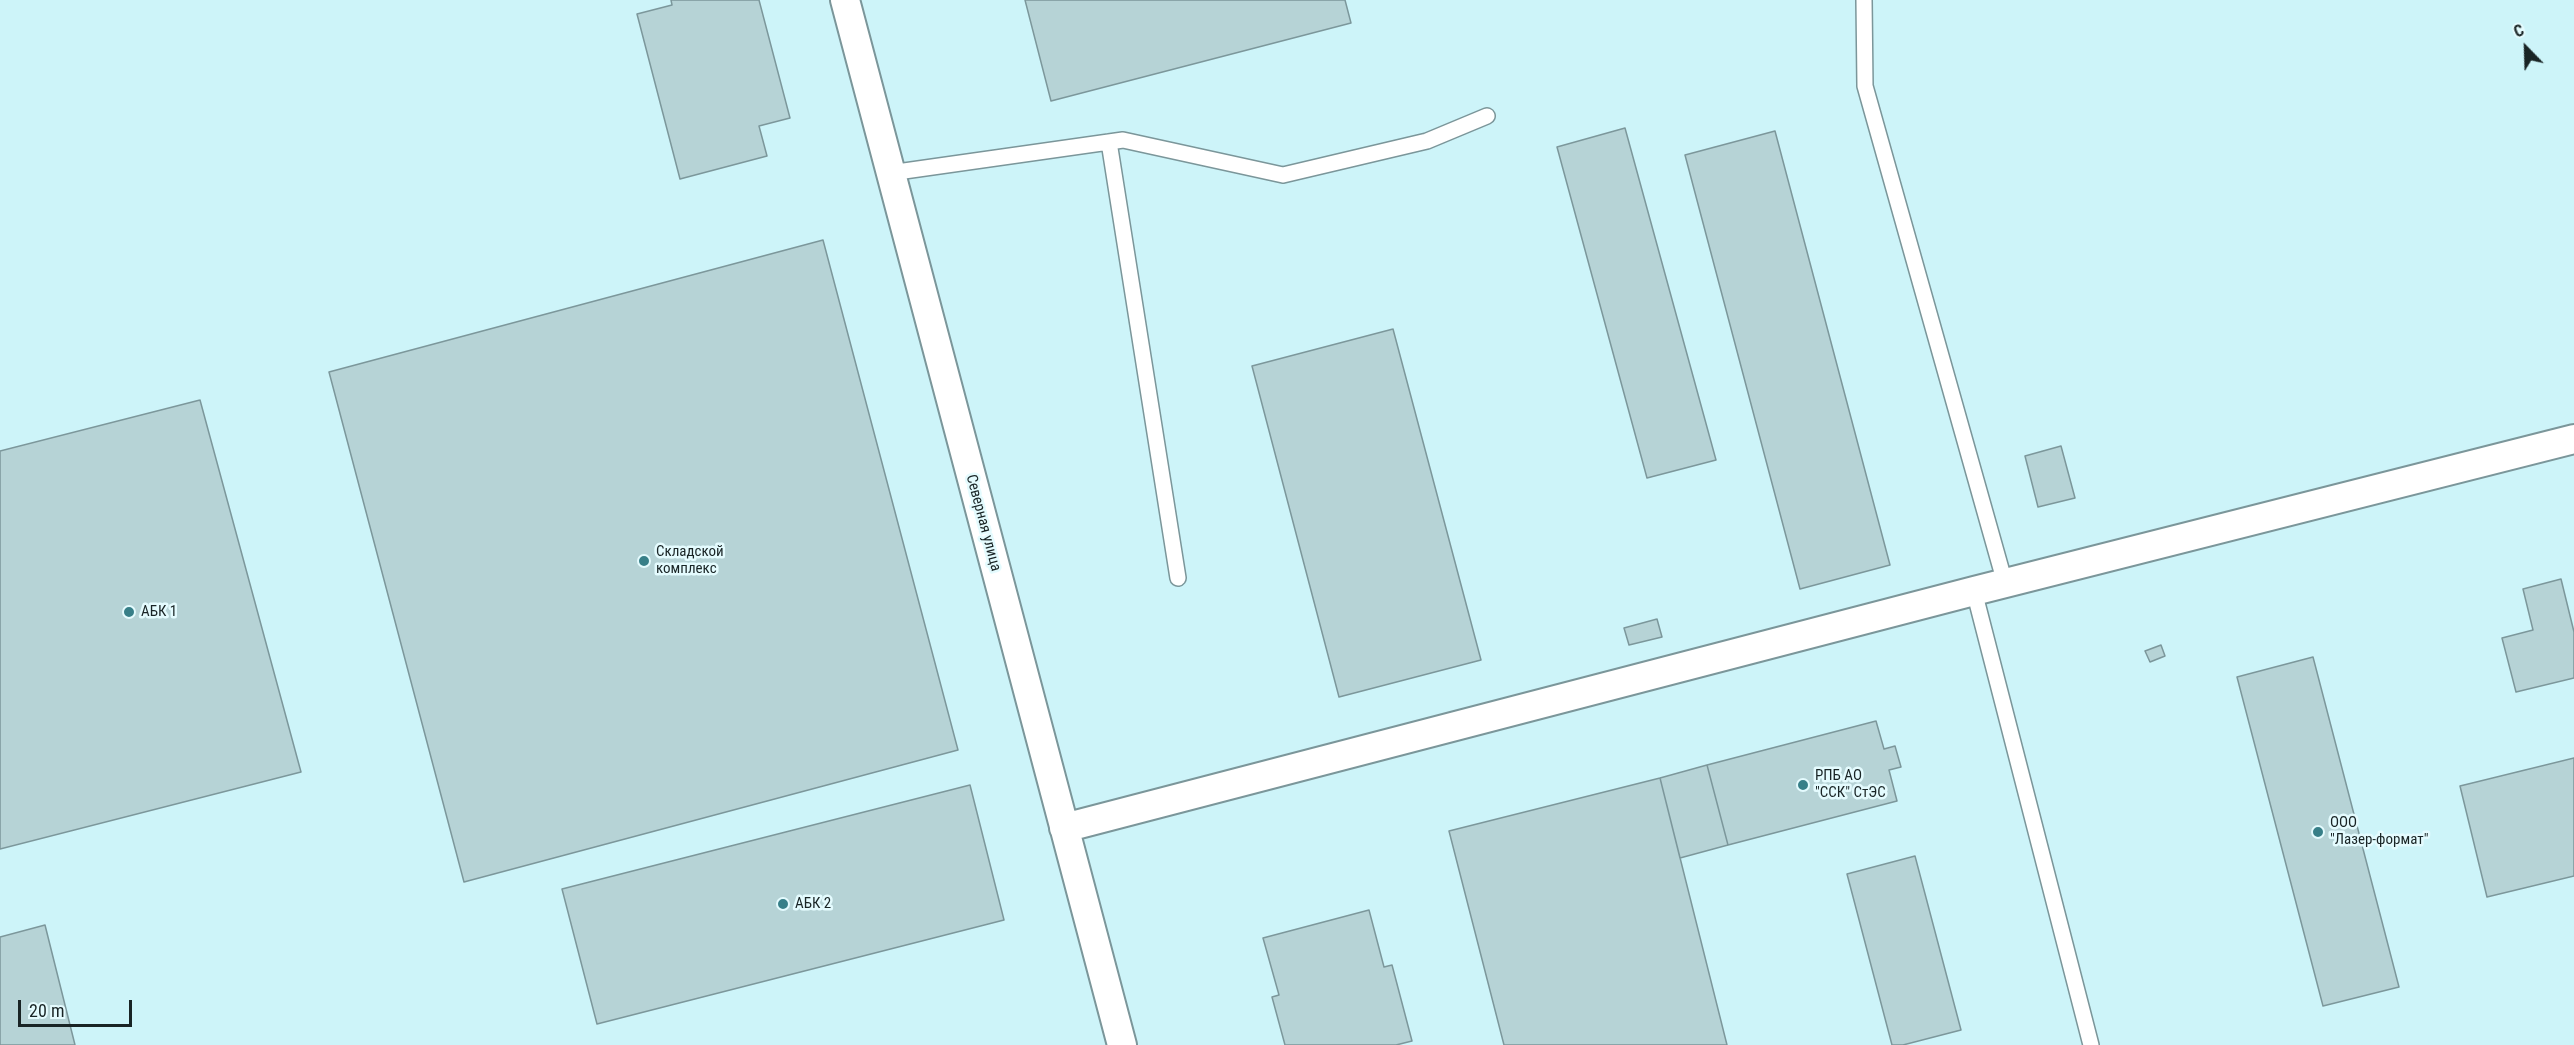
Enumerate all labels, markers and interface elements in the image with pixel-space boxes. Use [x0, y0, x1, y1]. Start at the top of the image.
north arrow [2496, 18, 2556, 78]
text: С [2511, 20, 2527, 41]
street label: Северная улица [961, 473, 1005, 573]
place label: Складской комплекс [656, 543, 724, 578]
marker: Складской комплекс [637, 554, 651, 568]
place label: АБК 1 [141, 603, 177, 621]
marker: АБК 1 [122, 605, 136, 619]
place label: РПБ АО "ССК" СтЭС [1815, 767, 1886, 802]
marker: РПБ АО "ССК" СтЭС [1796, 778, 1810, 792]
place label: ООО "Лазер-формат" [2330, 814, 2428, 849]
marker: ООО "Лазер-формат" [2311, 825, 2325, 839]
place label: АБК 2 [795, 895, 831, 913]
marker: АБК 2 [776, 897, 790, 911]
scale bar [21, 988, 135, 1026]
text: 20 m [29, 1000, 64, 1021]

